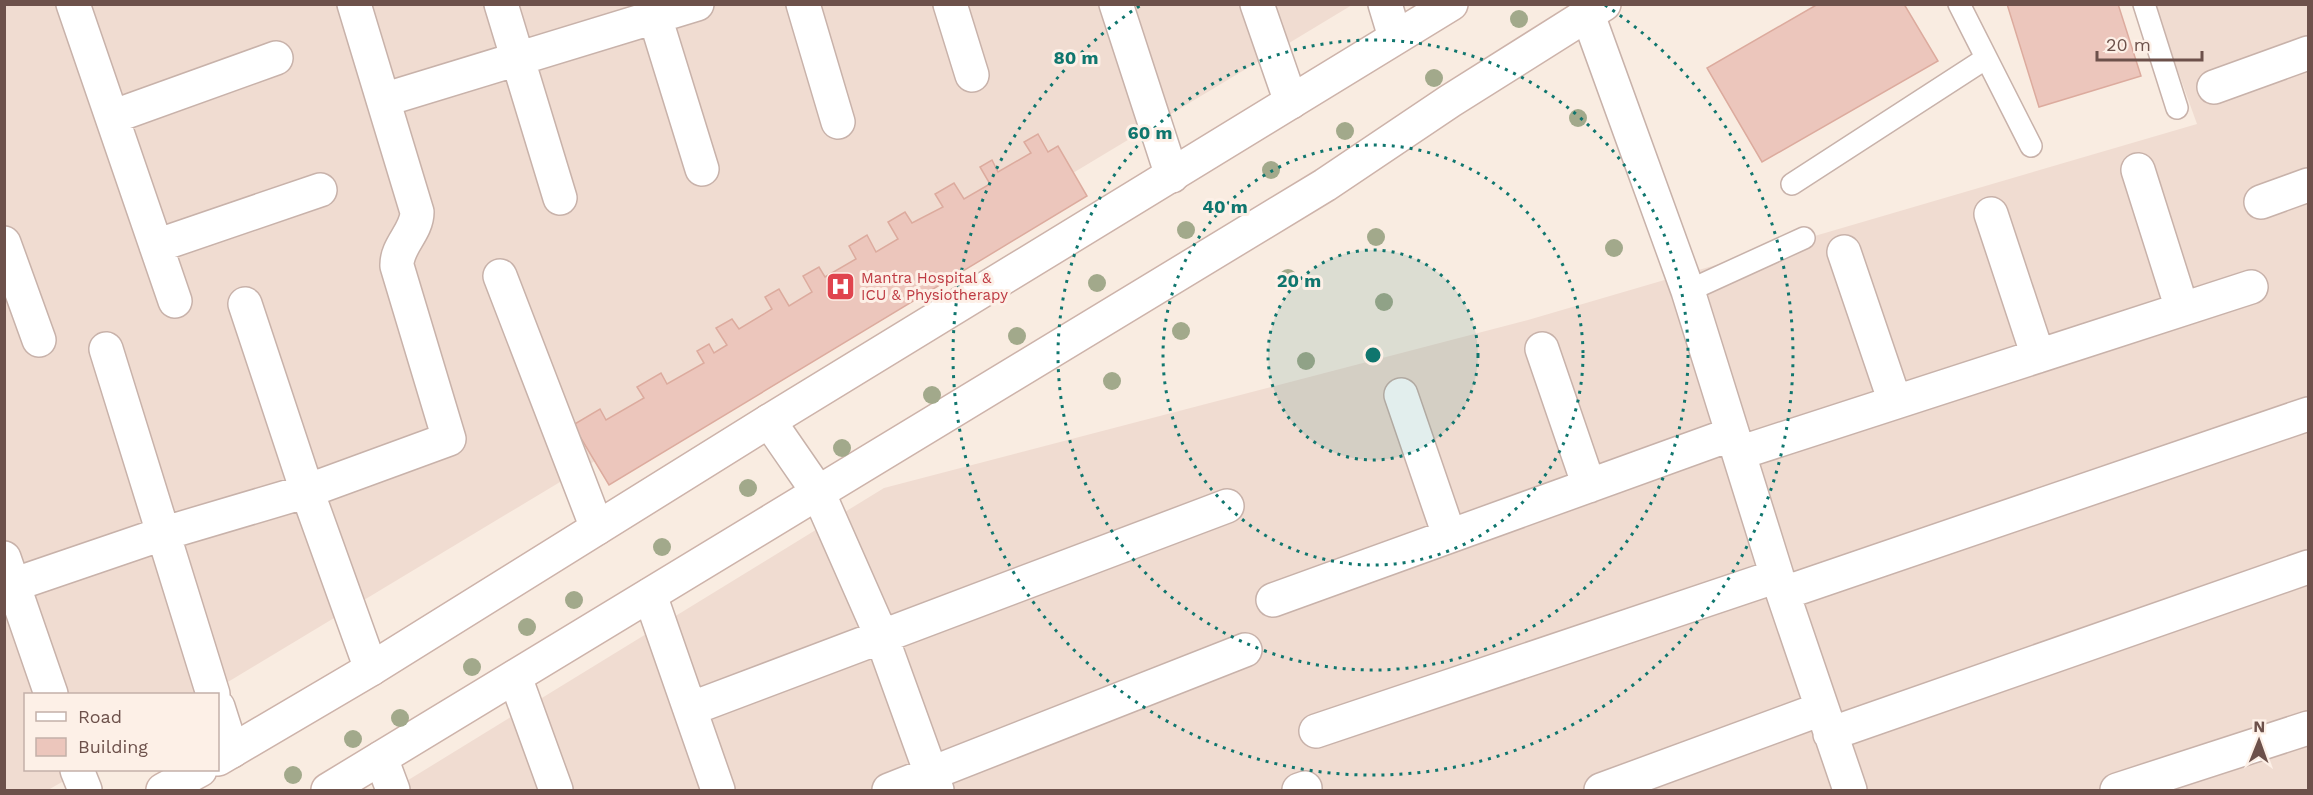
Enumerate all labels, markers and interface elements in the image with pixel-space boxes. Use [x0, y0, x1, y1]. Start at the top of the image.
scale bar [2097, 24, 2202, 62]
text: 20 m [2106, 34, 2151, 55]
text: 80 m [1054, 47, 1098, 68]
text: 60 m [1128, 122, 1172, 143]
text: 40 m [1202, 196, 1248, 217]
place label: Mantra Hospital & ICU & Physiotherapy [861, 269, 1008, 304]
text: 20 m [1277, 270, 1321, 291]
hospital icon: Mantra Hospital & ICU & Physiotherapy [824, 271, 856, 303]
centre of rings [1363, 345, 1383, 365]
legend [24, 693, 219, 771]
text: Road [78, 706, 122, 727]
north arrow [2229, 711, 2289, 771]
text: N [2253, 717, 2265, 736]
text: Building [78, 736, 148, 757]

